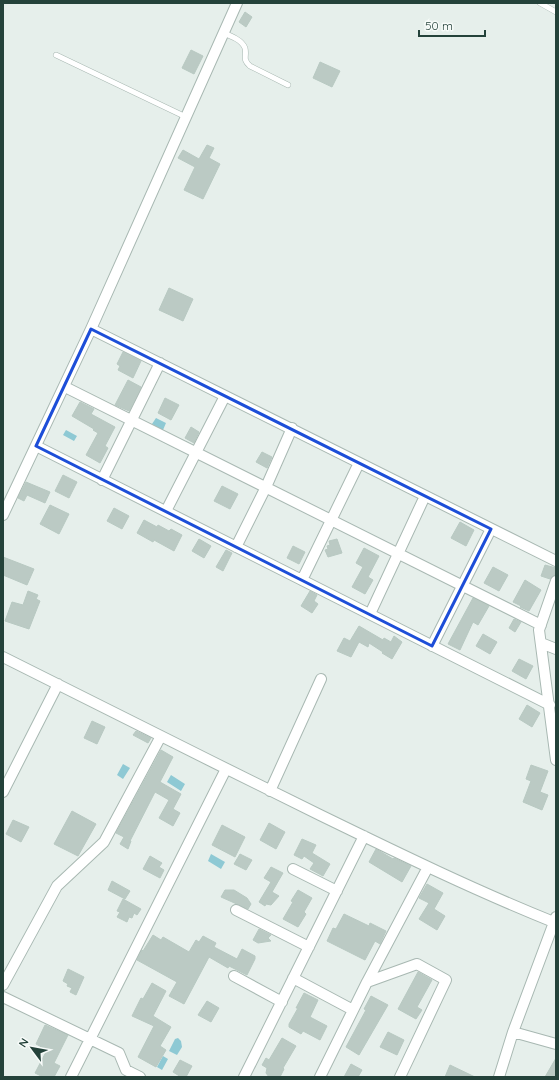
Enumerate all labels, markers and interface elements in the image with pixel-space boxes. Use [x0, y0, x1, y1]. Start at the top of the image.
scale bar [419, 12, 485, 38]
text: 50 m [425, 18, 453, 33]
north arrow [12, 1028, 52, 1068]
text: N [15, 1036, 32, 1050]

